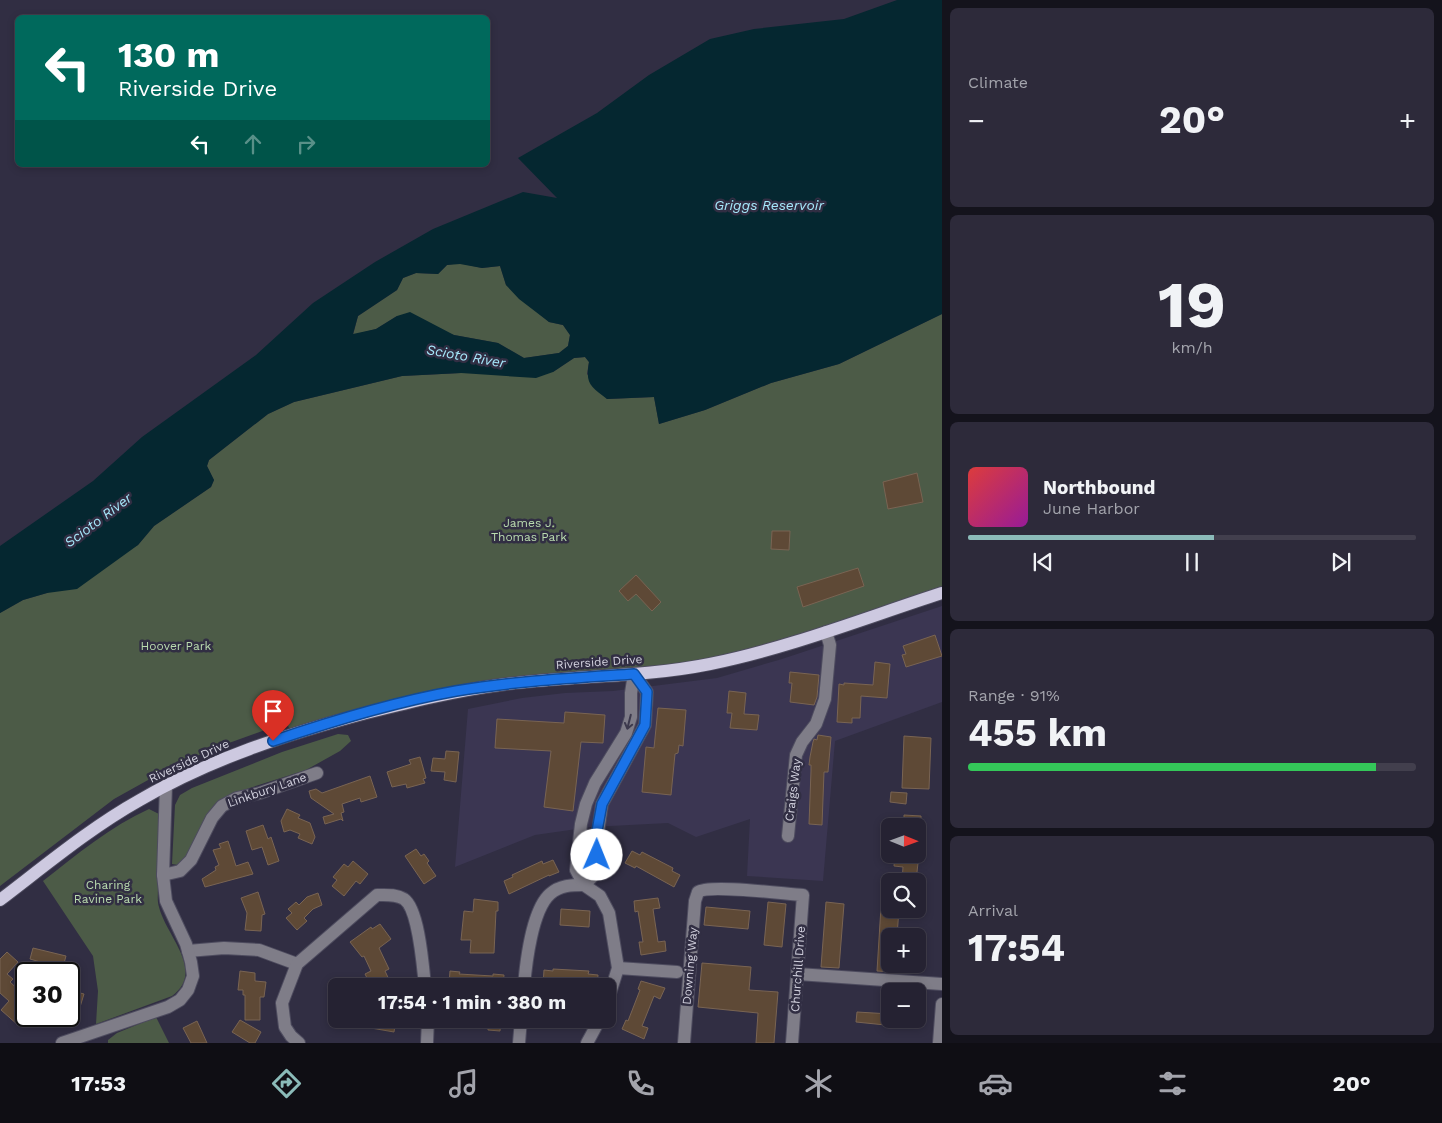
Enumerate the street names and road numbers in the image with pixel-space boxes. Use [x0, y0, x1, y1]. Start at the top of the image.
street label: Riverside Drive [555, 652, 643, 672]
street label: Riverside Drive [147, 736, 231, 786]
street label: Craigs Way [782, 757, 804, 822]
street label: Linkbury Lane [226, 770, 308, 810]
street label: Downing Way [680, 926, 700, 1005]
street label: Churchill Drive [788, 926, 808, 1012]

